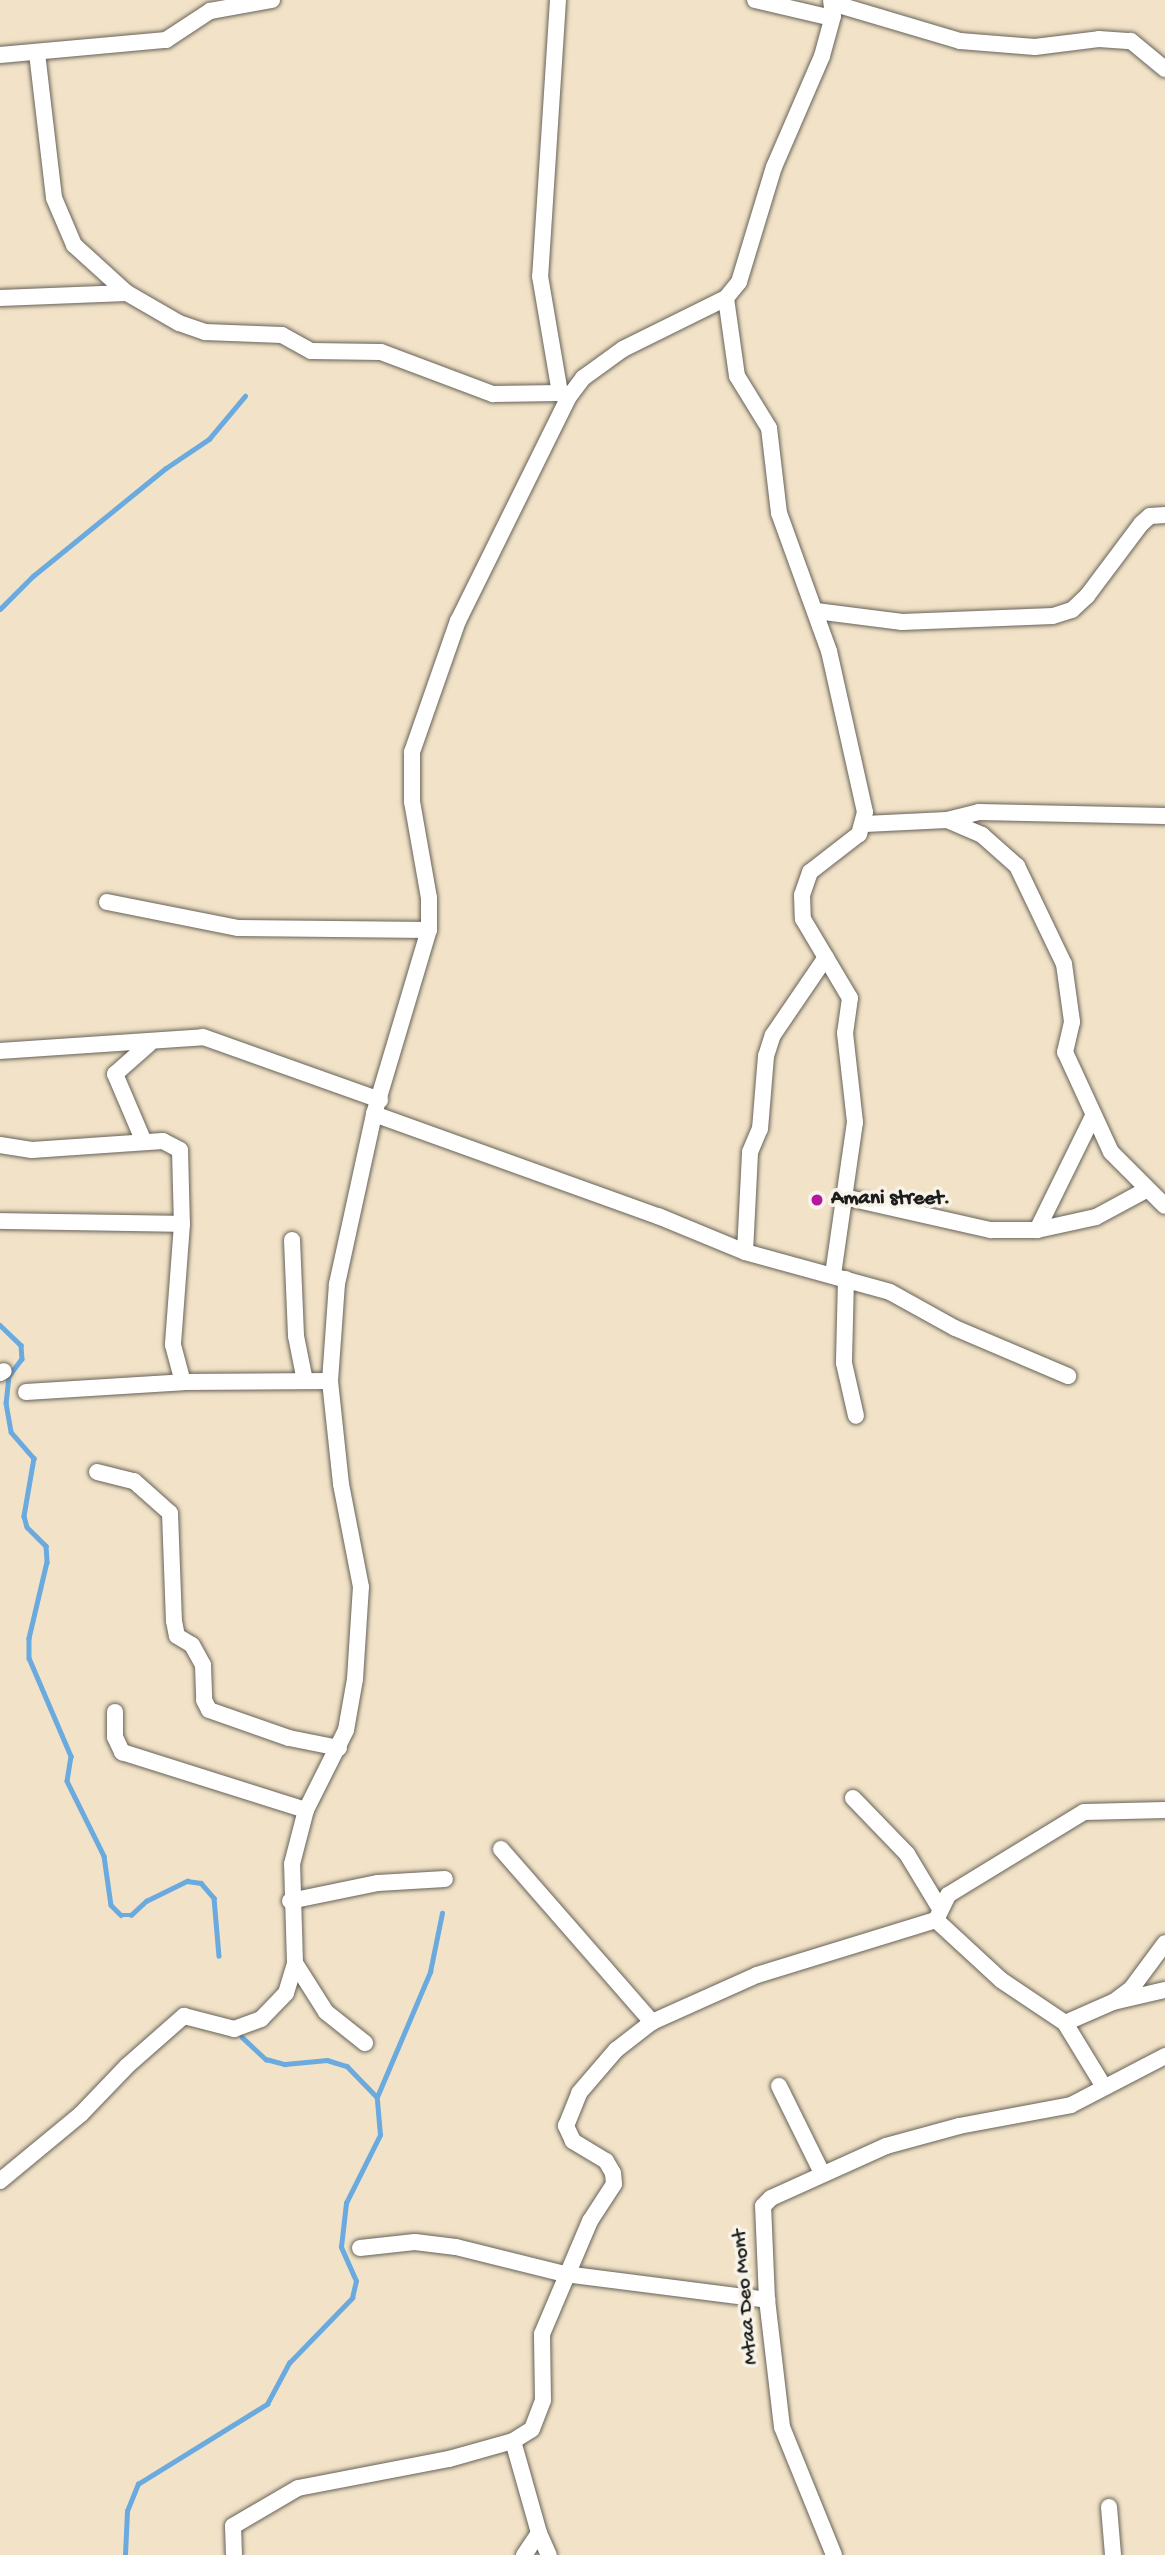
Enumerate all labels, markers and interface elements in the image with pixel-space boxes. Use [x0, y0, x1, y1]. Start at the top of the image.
place label: Amani street. [831, 1187, 950, 1213]
marker: Amani street. [809, 1192, 825, 1208]
street label: Mtaa Deo Mont [729, 2228, 765, 2366]

